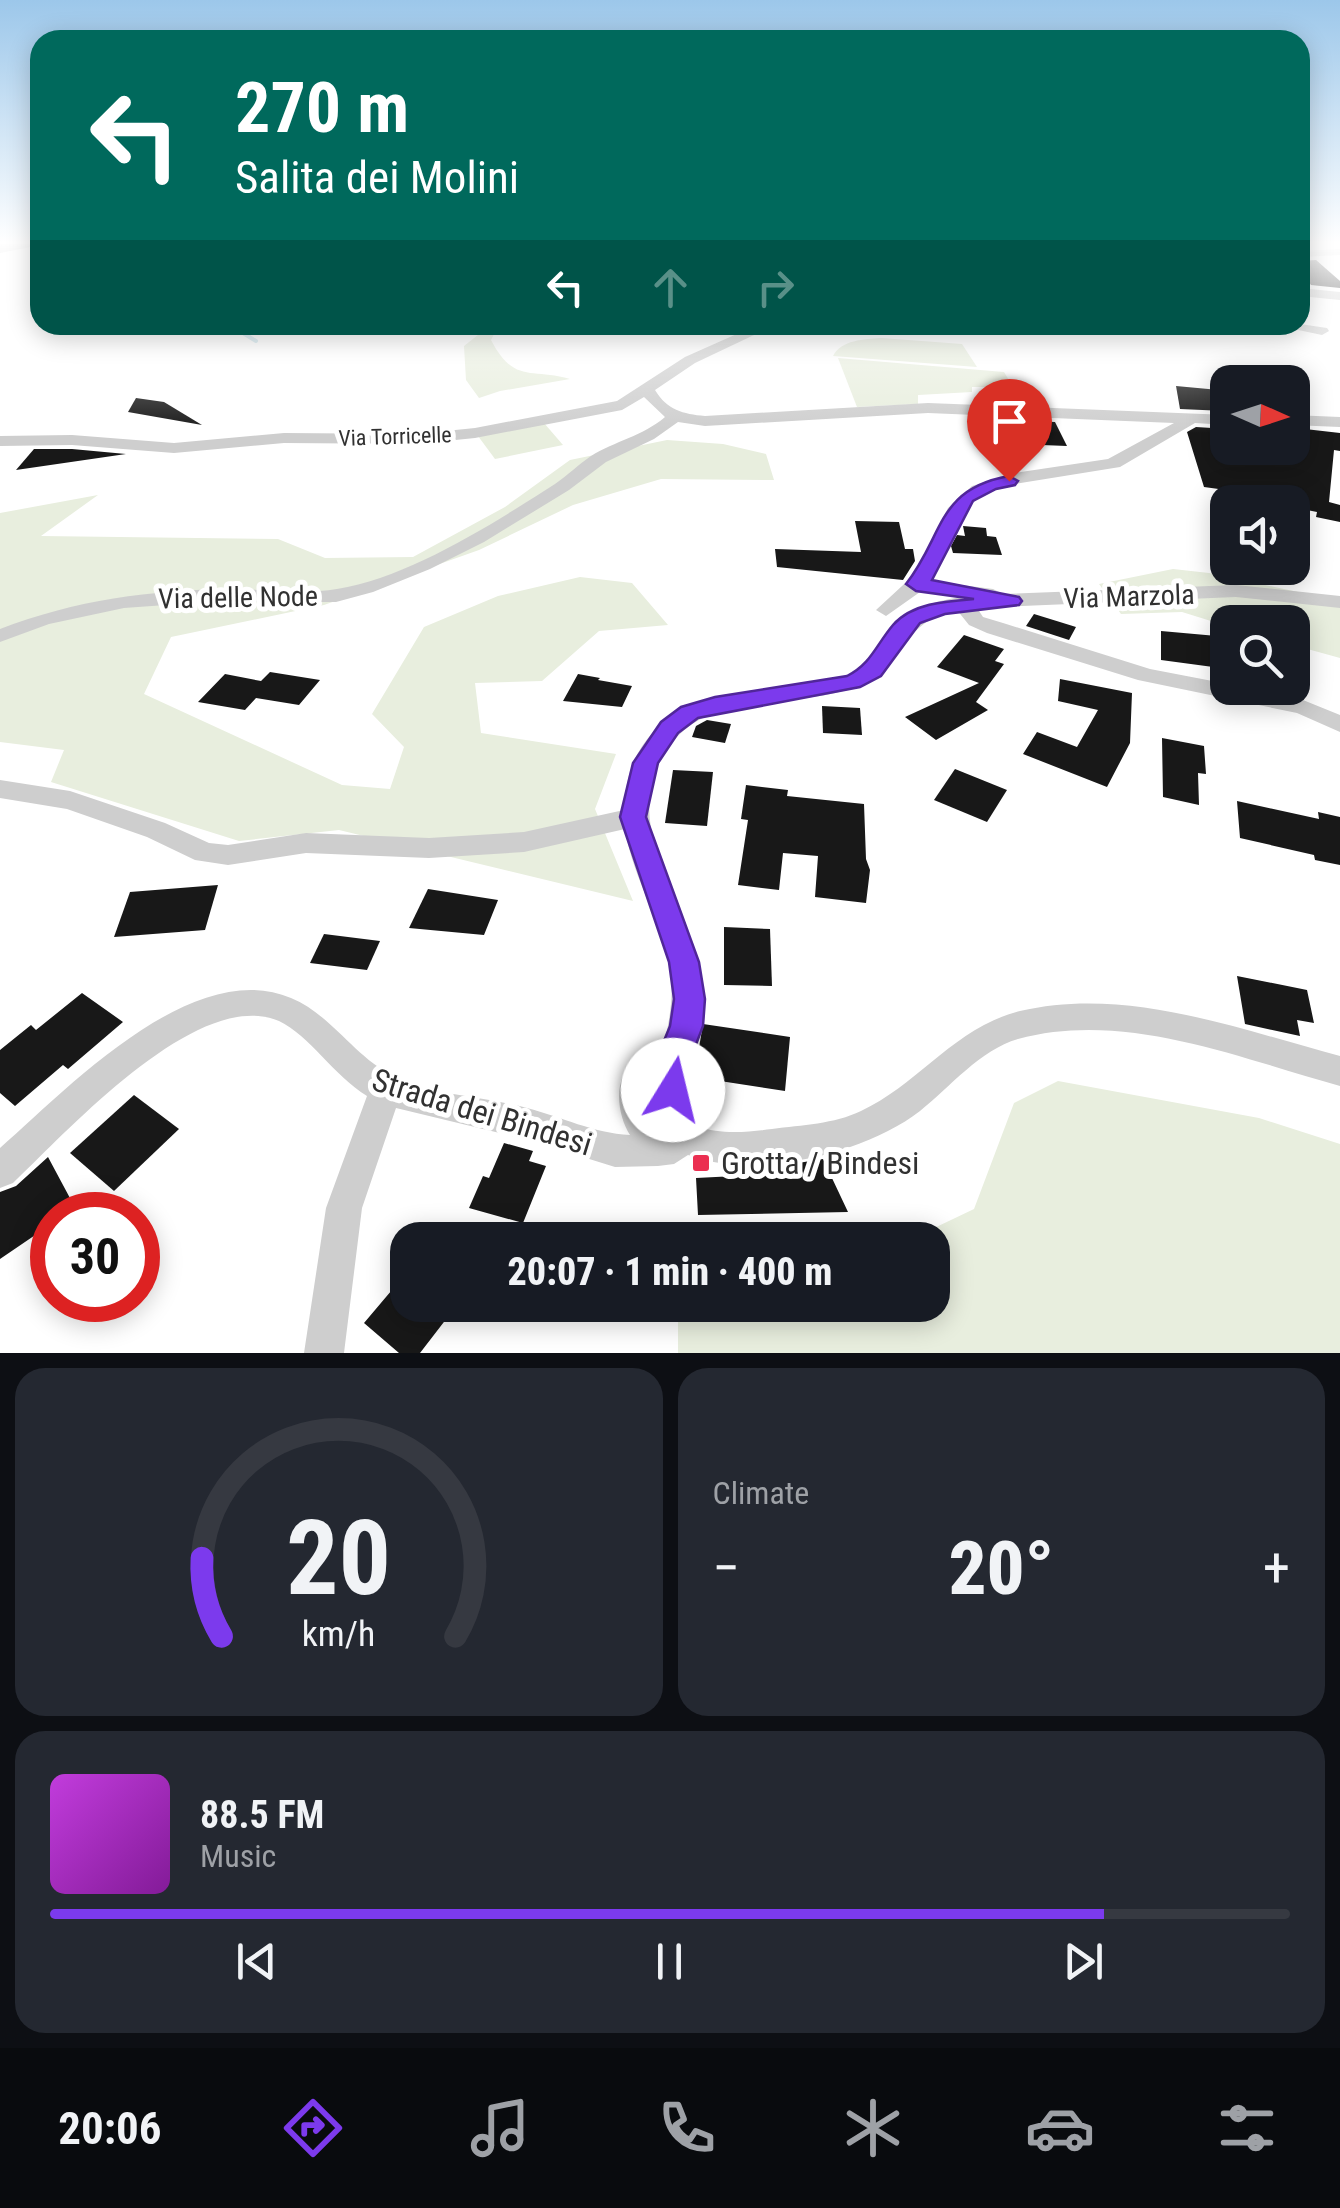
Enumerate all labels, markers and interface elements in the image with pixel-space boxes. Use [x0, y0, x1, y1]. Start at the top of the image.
text: 270 m [235, 67, 409, 149]
icon: left [70, 70, 200, 200]
text: Salita dei Molini [235, 151, 519, 204]
icon: left [538, 260, 593, 315]
icon: ahead [643, 260, 698, 315]
icon: right [748, 260, 803, 315]
north arrow [1210, 365, 1310, 465]
map controls [1210, 365, 1310, 705]
pin [967, 379, 1052, 482]
icon: arrive [982, 394, 1037, 449]
street label: Via Torricelle [338, 422, 452, 451]
button: sound [1210, 485, 1310, 585]
street label: Via Marzola [1063, 578, 1195, 615]
street label: Via delle Node [158, 580, 318, 615]
button: search [1210, 605, 1310, 705]
position arrow [621, 1038, 725, 1142]
street label: Strada dei Bindesi [368, 1061, 596, 1163]
place label: Grotta / Bindesi [721, 1144, 919, 1182]
marker: Grotta / Bindesi [690, 1152, 712, 1174]
speed limit sign: 30 [30, 1192, 160, 1322]
text: 20:07 · 1 min · 400 m [508, 1250, 832, 1294]
text: Climate [713, 1474, 809, 1512]
text: 20 [286, 1498, 391, 1619]
text: 20° [948, 1524, 1054, 1612]
text: − [713, 1536, 740, 1600]
text: + [1263, 1536, 1290, 1600]
text: km/h [302, 1613, 376, 1655]
text: 88.5 FM [200, 1793, 324, 1837]
text: Music [200, 1837, 276, 1875]
icon: previous [229, 1934, 284, 1989]
icon: pause [642, 1934, 697, 1989]
icon: next [1056, 1934, 1111, 1989]
icon: directions [278, 2093, 348, 2163]
icon: music [465, 2093, 535, 2163]
icon: phone [652, 2093, 722, 2163]
icon: climate [838, 2093, 908, 2163]
icon: car [1025, 2093, 1095, 2163]
icon: filters [1212, 2093, 1282, 2163]
text: 20:06 [58, 2102, 162, 2155]

